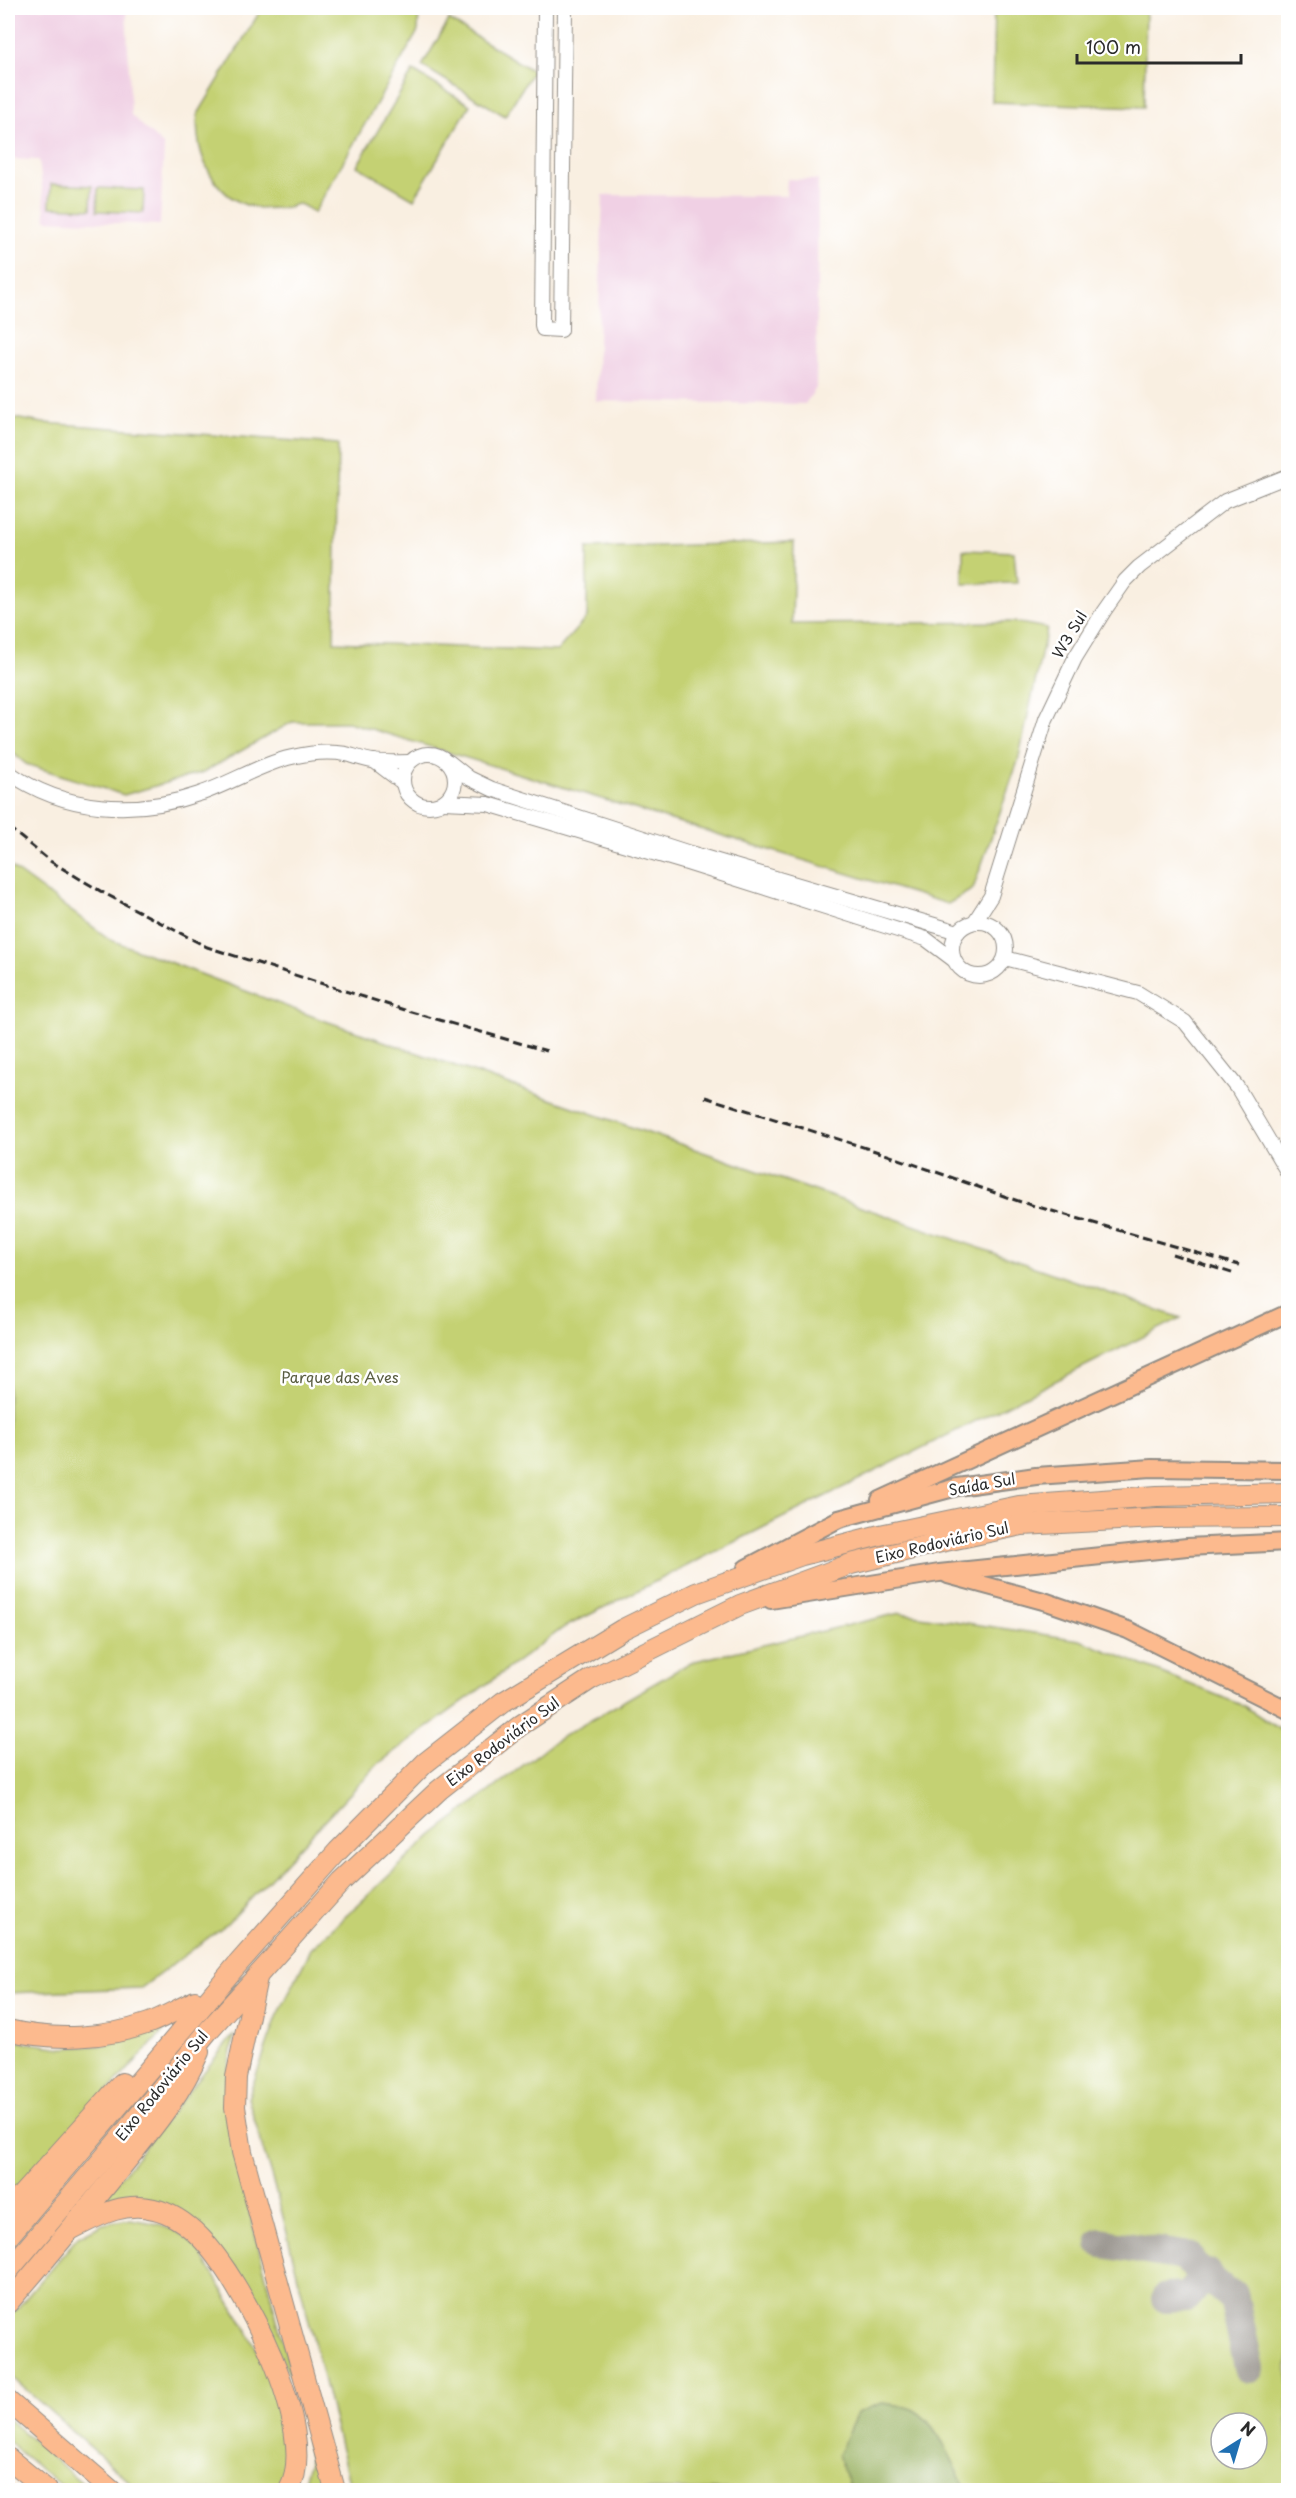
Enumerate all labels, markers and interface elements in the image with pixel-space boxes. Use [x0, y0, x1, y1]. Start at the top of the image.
scale bar [1077, 27, 1240, 65]
text: 100 m [1086, 33, 1141, 60]
street label: W3 Sul [1045, 606, 1092, 662]
park label: Parque das Aves [281, 1365, 399, 1388]
street label: Saída Sul [947, 1466, 1017, 1501]
street label: Eixo Rodoviário Sul [873, 1515, 1011, 1568]
street label: Eixo Rodoviário Sul [441, 1691, 563, 1791]
street label: Eixo Rodoviário Sul [109, 2025, 213, 2145]
north arrow [1209, 2411, 1269, 2471]
text: N [1236, 2415, 1261, 2442]

